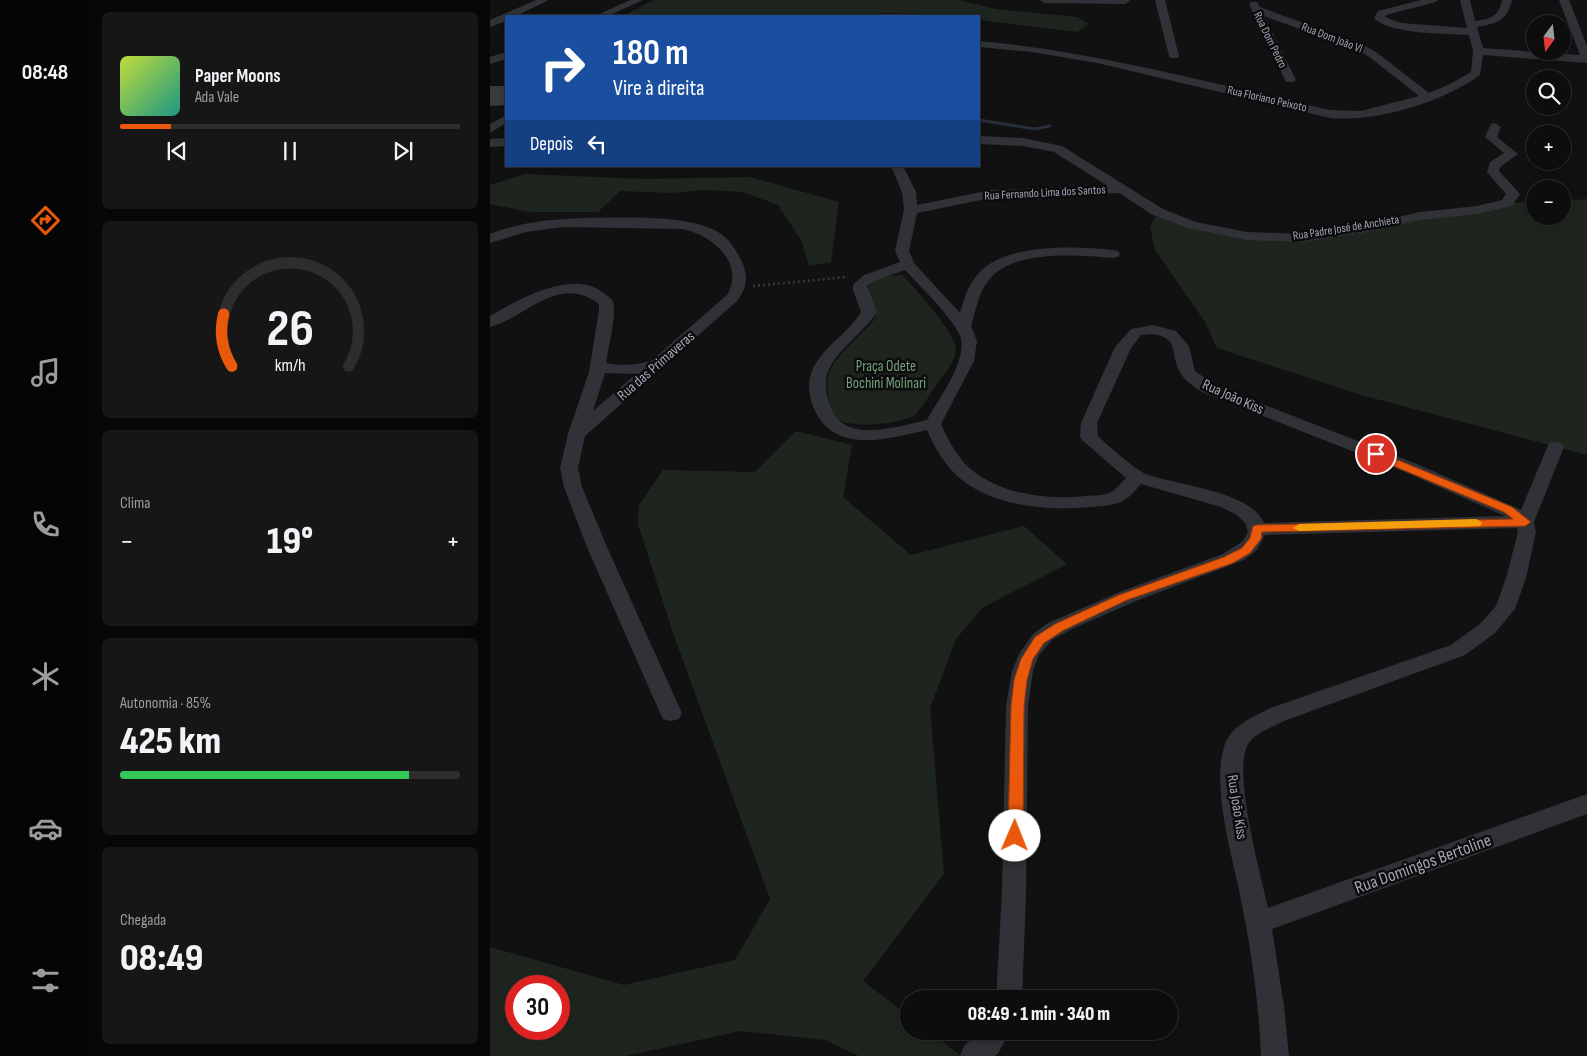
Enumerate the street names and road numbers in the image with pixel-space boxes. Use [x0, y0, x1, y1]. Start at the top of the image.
street label: Rua Dom Pedro [1250, 9, 1290, 71]
street label: Rua Dom João Vl [1299, 20, 1365, 56]
street label: Rua Floriano Peixoto [1226, 83, 1308, 115]
street label: Rua Fernando Lima dos Santos [984, 182, 1106, 204]
street label: Rua Padre José de Anchieta [1292, 212, 1401, 244]
street label: Rua das Primaveras [613, 327, 699, 405]
street label: Rua João Kiss [1199, 375, 1267, 419]
street label: Rua João Kiss [1223, 773, 1251, 841]
street label: Rua Domingos Bertoline [1352, 830, 1494, 898]

